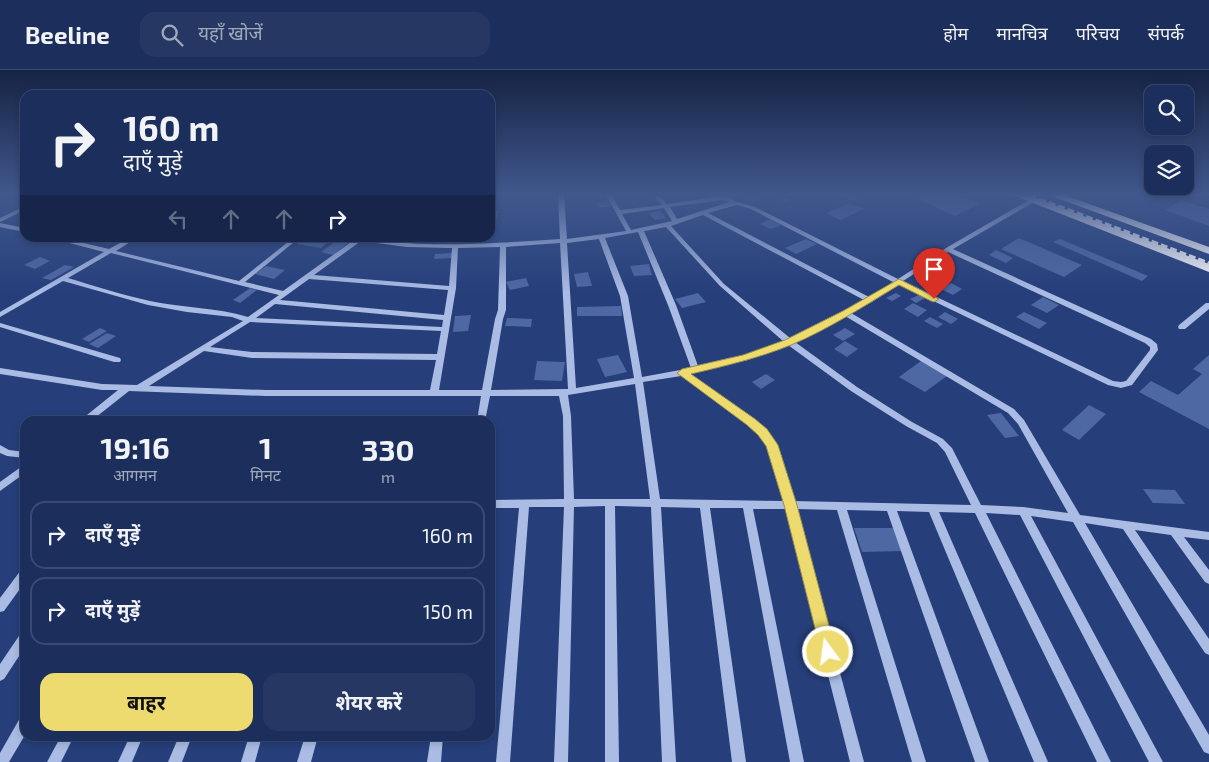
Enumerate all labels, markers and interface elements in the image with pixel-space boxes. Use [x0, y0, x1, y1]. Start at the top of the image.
search box [140, 12, 490, 57]
text: Beeline [25, 20, 110, 49]
icon: search [158, 21, 186, 49]
text: यहाँ खोजें [198, 21, 263, 44]
text: होम [943, 22, 968, 44]
text: मानचित्र [996, 22, 1048, 44]
text: परिचय [1076, 22, 1120, 44]
text: संपर्क [1148, 22, 1184, 44]
map controls [1144, 85, 1194, 195]
button: search [1144, 85, 1194, 135]
text: 160 m [123, 106, 219, 148]
icon: right [40, 110, 105, 175]
button: layers [1144, 145, 1194, 195]
text: दाएँ मुड़ें [123, 148, 182, 174]
icon: left [164, 205, 192, 233]
icon: ahead [217, 205, 245, 233]
icon: ahead [270, 205, 298, 233]
icon: right [323, 205, 351, 233]
pin [913, 248, 955, 299]
icon: arrive [920, 255, 948, 283]
text: 19:16 [101, 429, 170, 465]
text: 1 [259, 429, 272, 465]
text: 330 [361, 431, 414, 467]
text: आगमन [113, 465, 157, 484]
text: मिनट [250, 465, 281, 484]
text: m [381, 467, 395, 486]
icon: right [42, 521, 70, 549]
text: दाएँ मुड़ें [85, 522, 140, 545]
text: 160 m [422, 524, 473, 547]
icon: right [42, 597, 70, 625]
text: दाएँ मुड़ें [85, 598, 140, 621]
text: 150 m [423, 600, 473, 623]
position arrow [801, 625, 853, 677]
button: बाहर [40, 673, 253, 731]
button: शेयर करें [263, 673, 475, 731]

